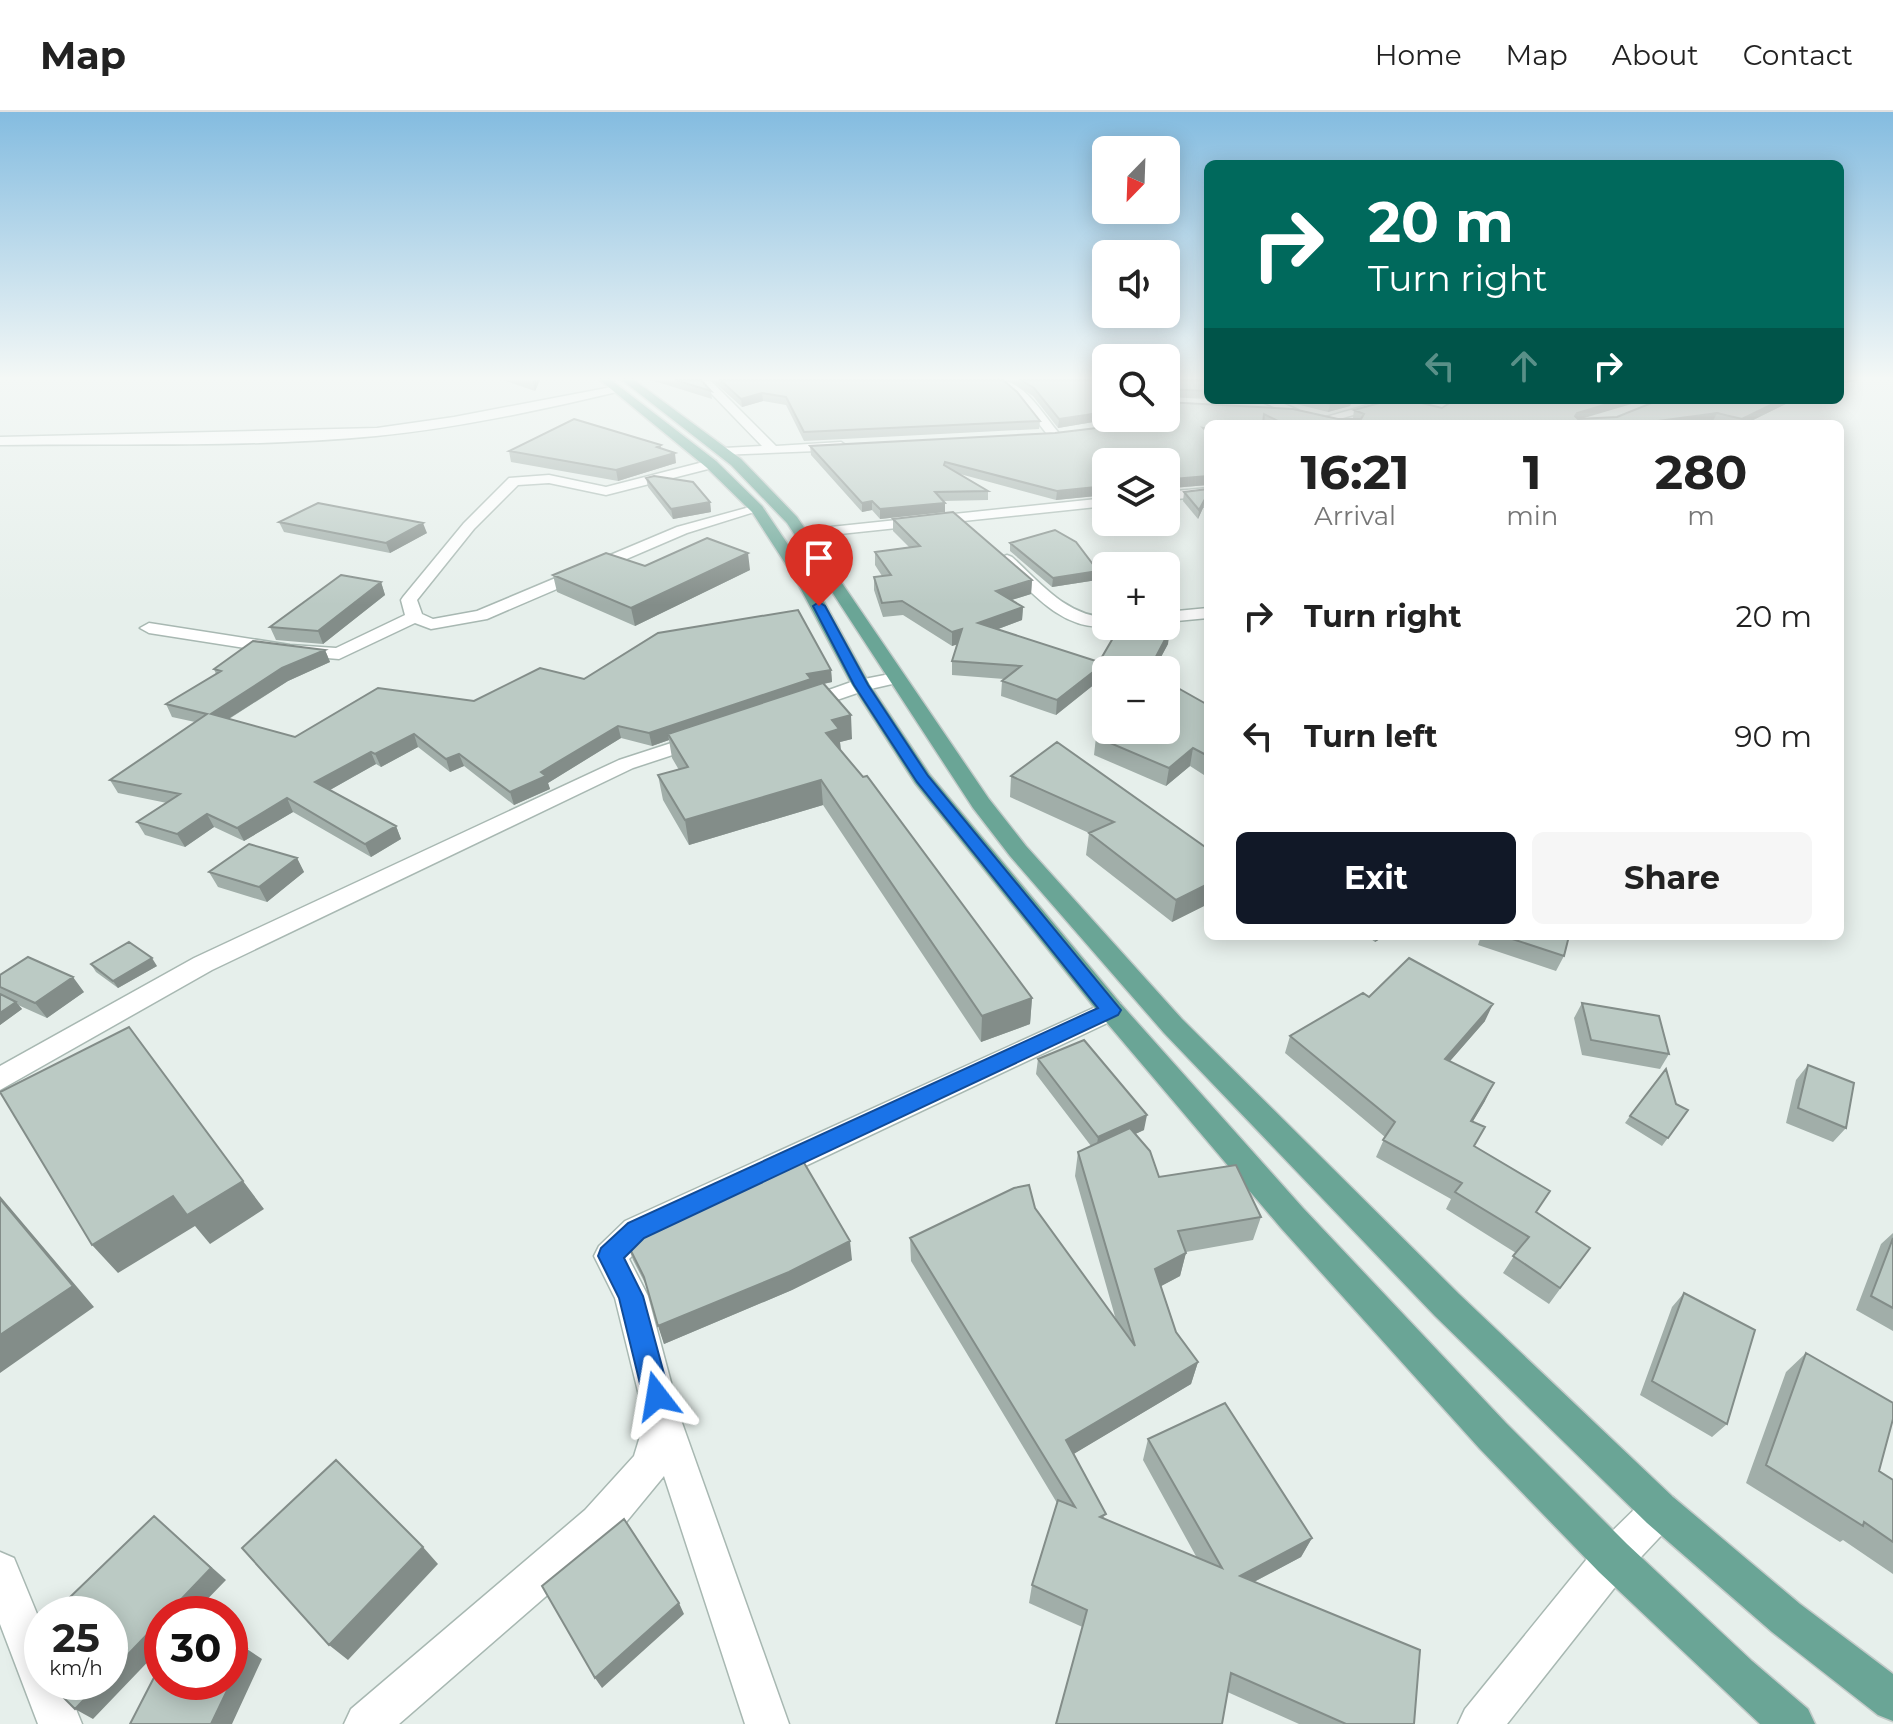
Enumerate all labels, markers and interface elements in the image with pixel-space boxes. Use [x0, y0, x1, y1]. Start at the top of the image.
text: Map [40, 32, 126, 79]
text: Home [1375, 38, 1462, 72]
text: Map [1506, 38, 1568, 72]
text: About [1612, 38, 1699, 72]
text: Contact [1743, 38, 1853, 72]
north arrow [1092, 136, 1180, 224]
map controls [1092, 136, 1180, 744]
text: 20 m [1368, 188, 1514, 256]
icon: right [1236, 192, 1340, 296]
button: sound [1092, 240, 1180, 328]
text: Turn right [1368, 256, 1548, 300]
button: search [1092, 344, 1180, 432]
icon: left [1418, 344, 1462, 388]
icon: ahead [1502, 344, 1546, 388]
icon: right [1586, 344, 1630, 388]
text: 16:21 [1301, 443, 1410, 501]
text: 1 [1523, 443, 1542, 501]
text: 280 [1655, 443, 1747, 501]
button: layers [1092, 448, 1180, 536]
text: Arrival [1314, 500, 1396, 532]
text: min [1506, 500, 1558, 532]
text: m [1687, 500, 1715, 532]
pin [785, 524, 853, 606]
icon: arrive [797, 536, 841, 580]
button: + [1092, 552, 1180, 640]
icon: right [1236, 594, 1280, 638]
text: Turn right [1304, 598, 1461, 635]
text: 20 m [1735, 598, 1812, 635]
button: − [1092, 656, 1180, 744]
icon: left [1236, 714, 1280, 758]
text: Turn left [1304, 718, 1437, 755]
text: 90 m [1734, 718, 1812, 755]
button: Exit [1236, 832, 1516, 924]
button: Share [1532, 832, 1812, 924]
position arrow [615, 1354, 699, 1438]
speed limit sign: 30 [144, 1596, 248, 1700]
text: 25 [52, 1613, 100, 1662]
text: km/h [49, 1656, 103, 1680]

